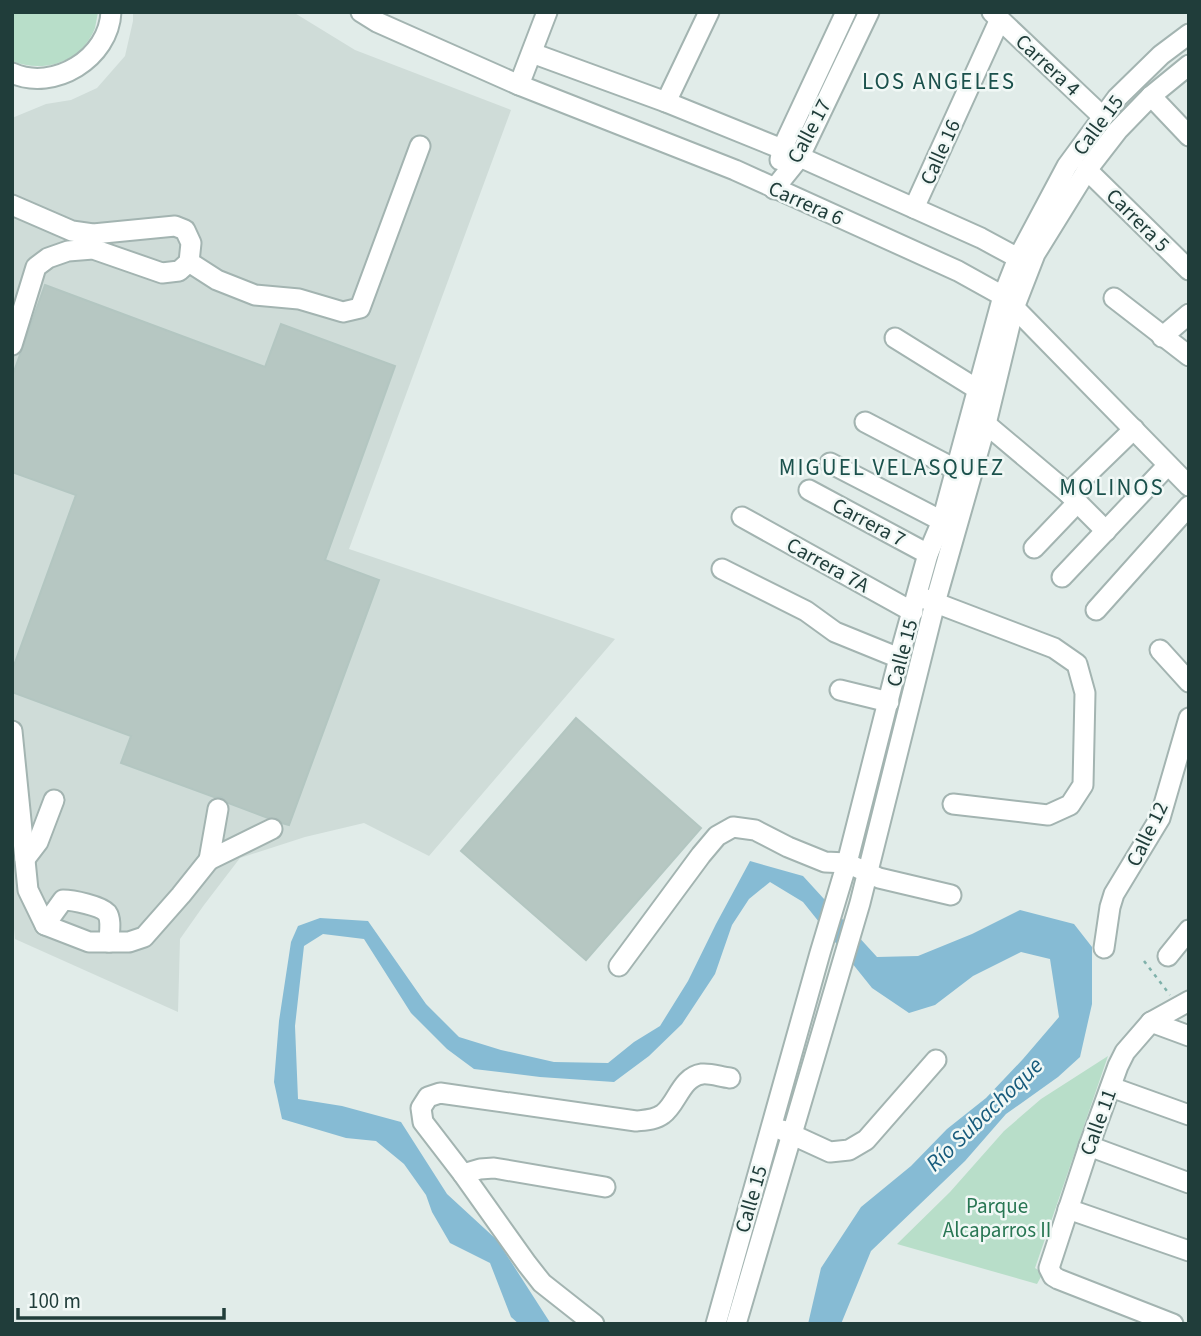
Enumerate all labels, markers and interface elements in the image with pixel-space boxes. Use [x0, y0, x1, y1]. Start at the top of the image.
street label: Carrera 4 [1009, 27, 1087, 103]
district label: LOS ANGELES [862, 65, 1016, 98]
street label: Calle 15 [1065, 89, 1131, 161]
street label: Calle 17 [780, 94, 838, 168]
street label: Calle 16 [912, 114, 968, 190]
street label: Carrera 6 [764, 173, 848, 233]
street label: Carrera 5 [1099, 181, 1177, 259]
district label: MIGUEL VELASQUEZ [779, 451, 1005, 484]
district label: MOLINOS [1059, 471, 1165, 504]
street label: Carrera 7 [827, 490, 911, 554]
street label: Carrera 7A [781, 530, 875, 600]
street label: Calle 15 [879, 616, 925, 690]
street label: Calle 12 [1118, 797, 1176, 871]
water label: Río Subachoque [918, 1050, 1051, 1179]
street label: Calle 11 [1072, 1085, 1124, 1159]
street label: Calle 15 [727, 1162, 775, 1236]
park label: Parque Alcaparros II [943, 1191, 1051, 1245]
scale bar [18, 1276, 224, 1320]
text: 100 m [28, 1286, 81, 1316]

